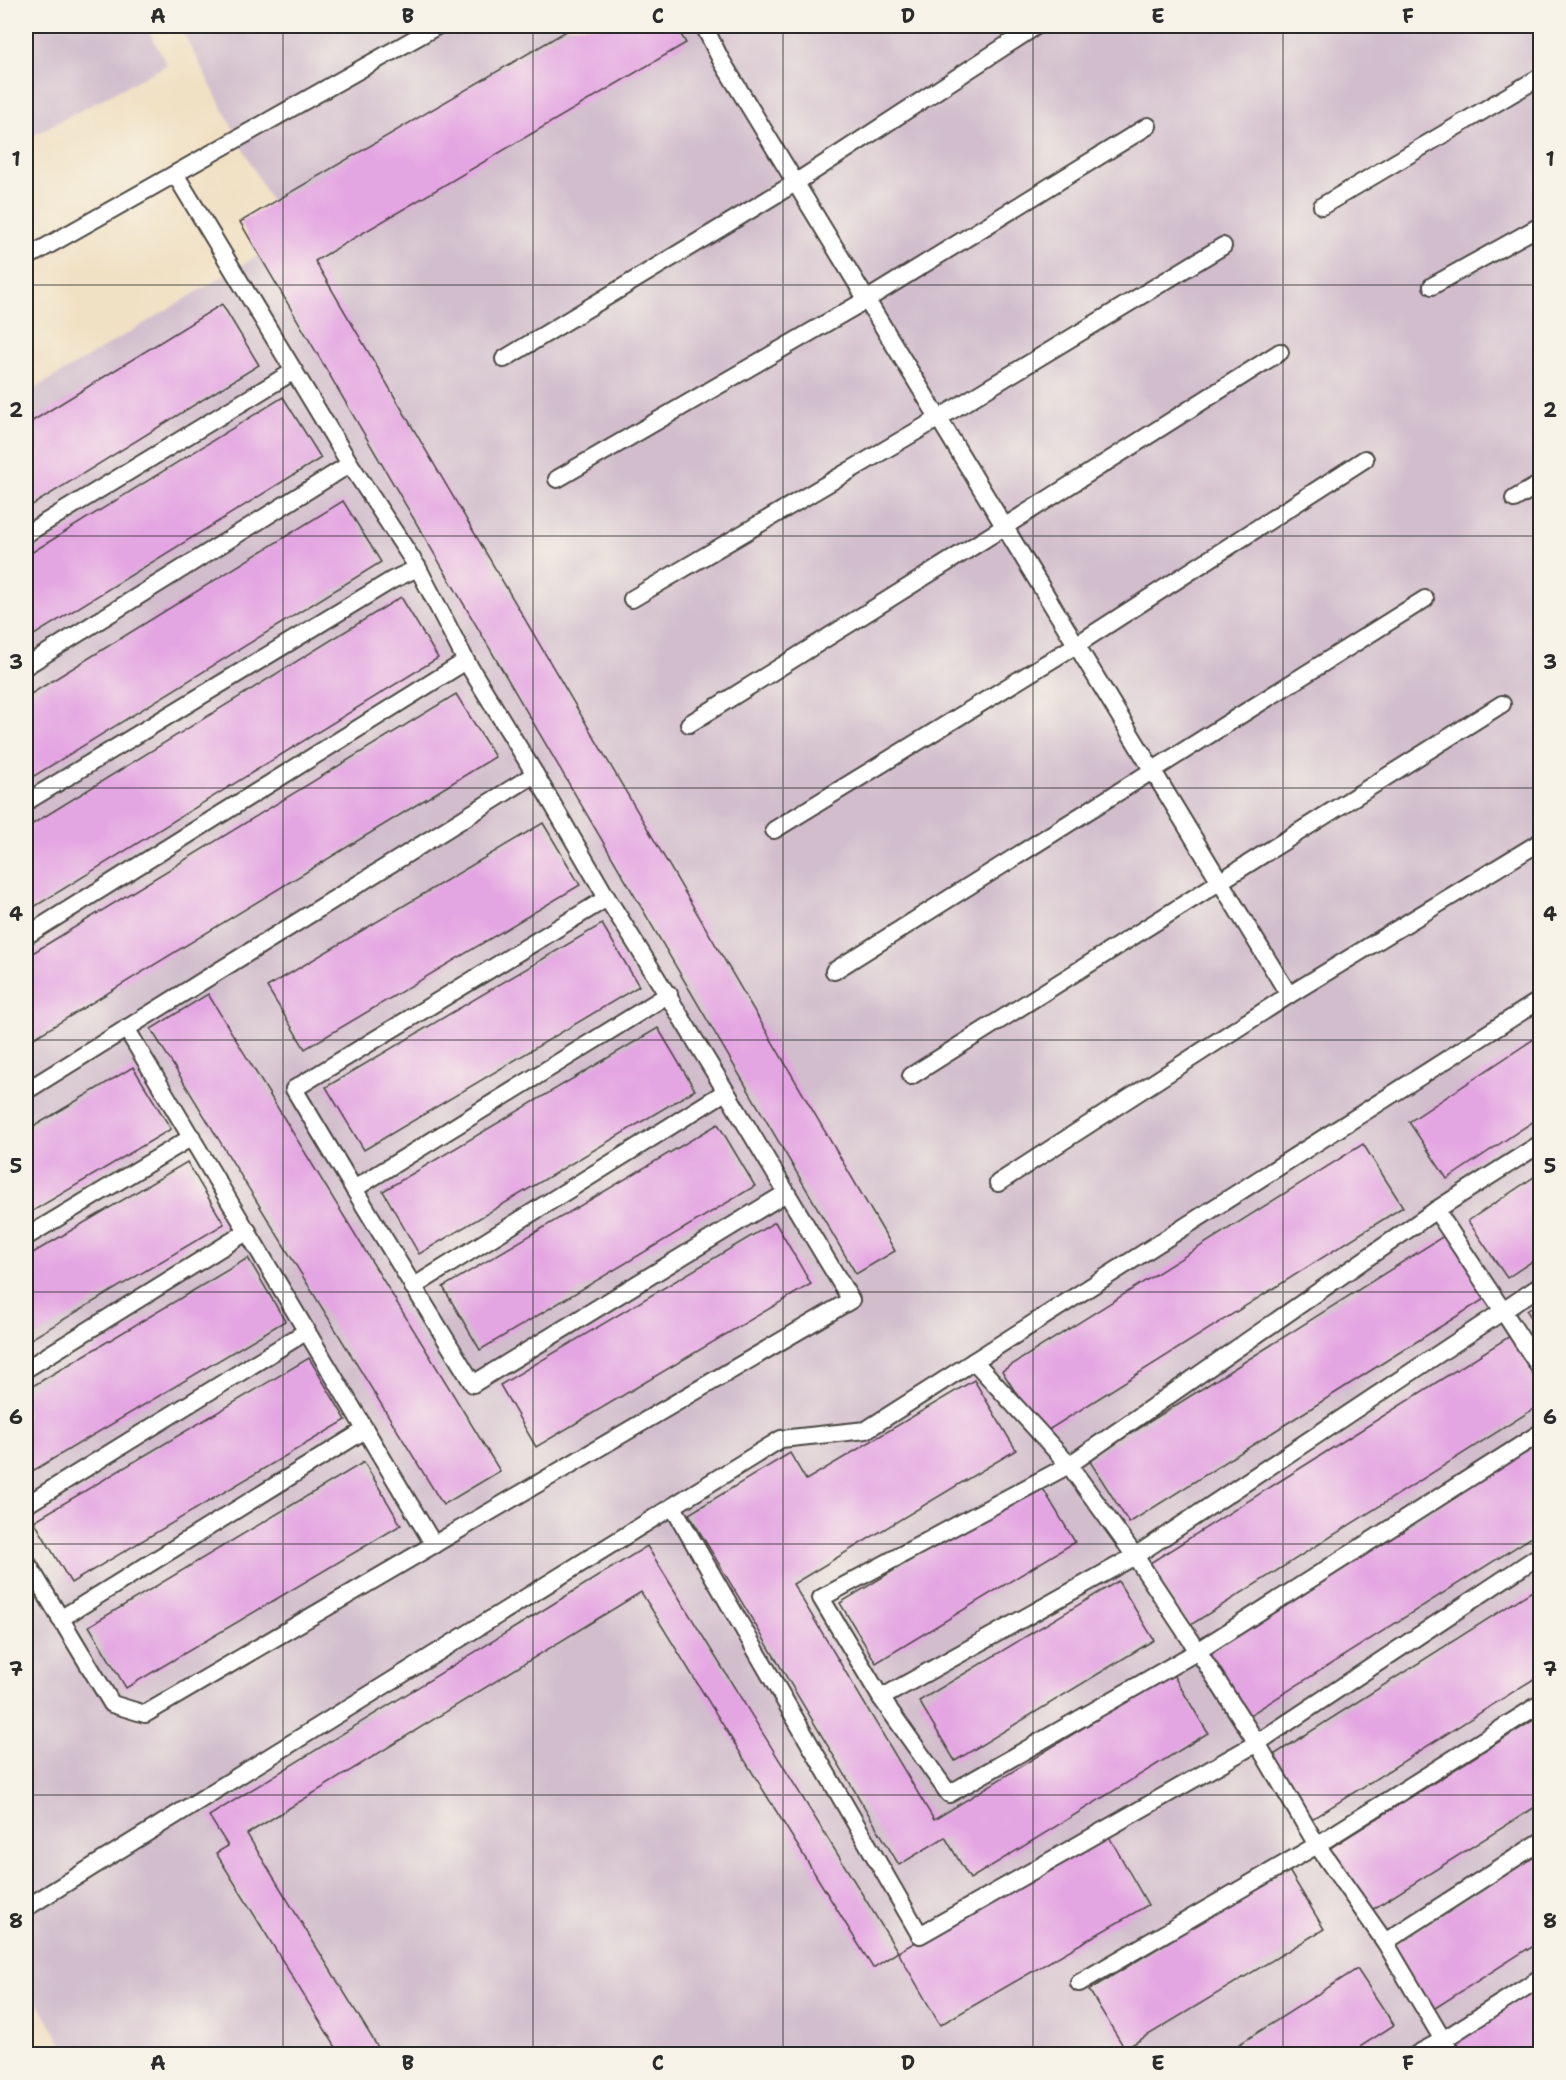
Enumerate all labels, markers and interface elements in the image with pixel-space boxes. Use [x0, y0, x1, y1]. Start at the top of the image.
text: A [150, 3, 166, 29]
text: B [402, 3, 414, 29]
text: C [652, 3, 664, 29]
text: D [901, 3, 915, 29]
text: E [1151, 3, 1165, 29]
text: F [1402, 3, 1414, 29]
text: 1 [11, 146, 21, 172]
text: 1 [1545, 146, 1555, 172]
text: 2 [9, 397, 23, 423]
text: 2 [1543, 397, 1557, 423]
text: 3 [9, 649, 23, 675]
text: 3 [1543, 649, 1557, 675]
text: 4 [9, 901, 23, 927]
text: 4 [1543, 901, 1557, 927]
text: 5 [10, 1153, 22, 1179]
text: 5 [1544, 1153, 1556, 1179]
text: 6 [9, 1404, 23, 1430]
text: 6 [1543, 1404, 1557, 1430]
text: 7 [9, 1656, 23, 1682]
text: 7 [1543, 1656, 1557, 1682]
text: 8 [9, 1908, 23, 1934]
text: 8 [1543, 1908, 1557, 1934]
text: A [150, 2050, 166, 2076]
text: B [402, 2050, 414, 2076]
text: C [652, 2050, 664, 2076]
text: D [901, 2050, 915, 2076]
text: E [1151, 2050, 1165, 2076]
text: F [1402, 2050, 1414, 2076]

